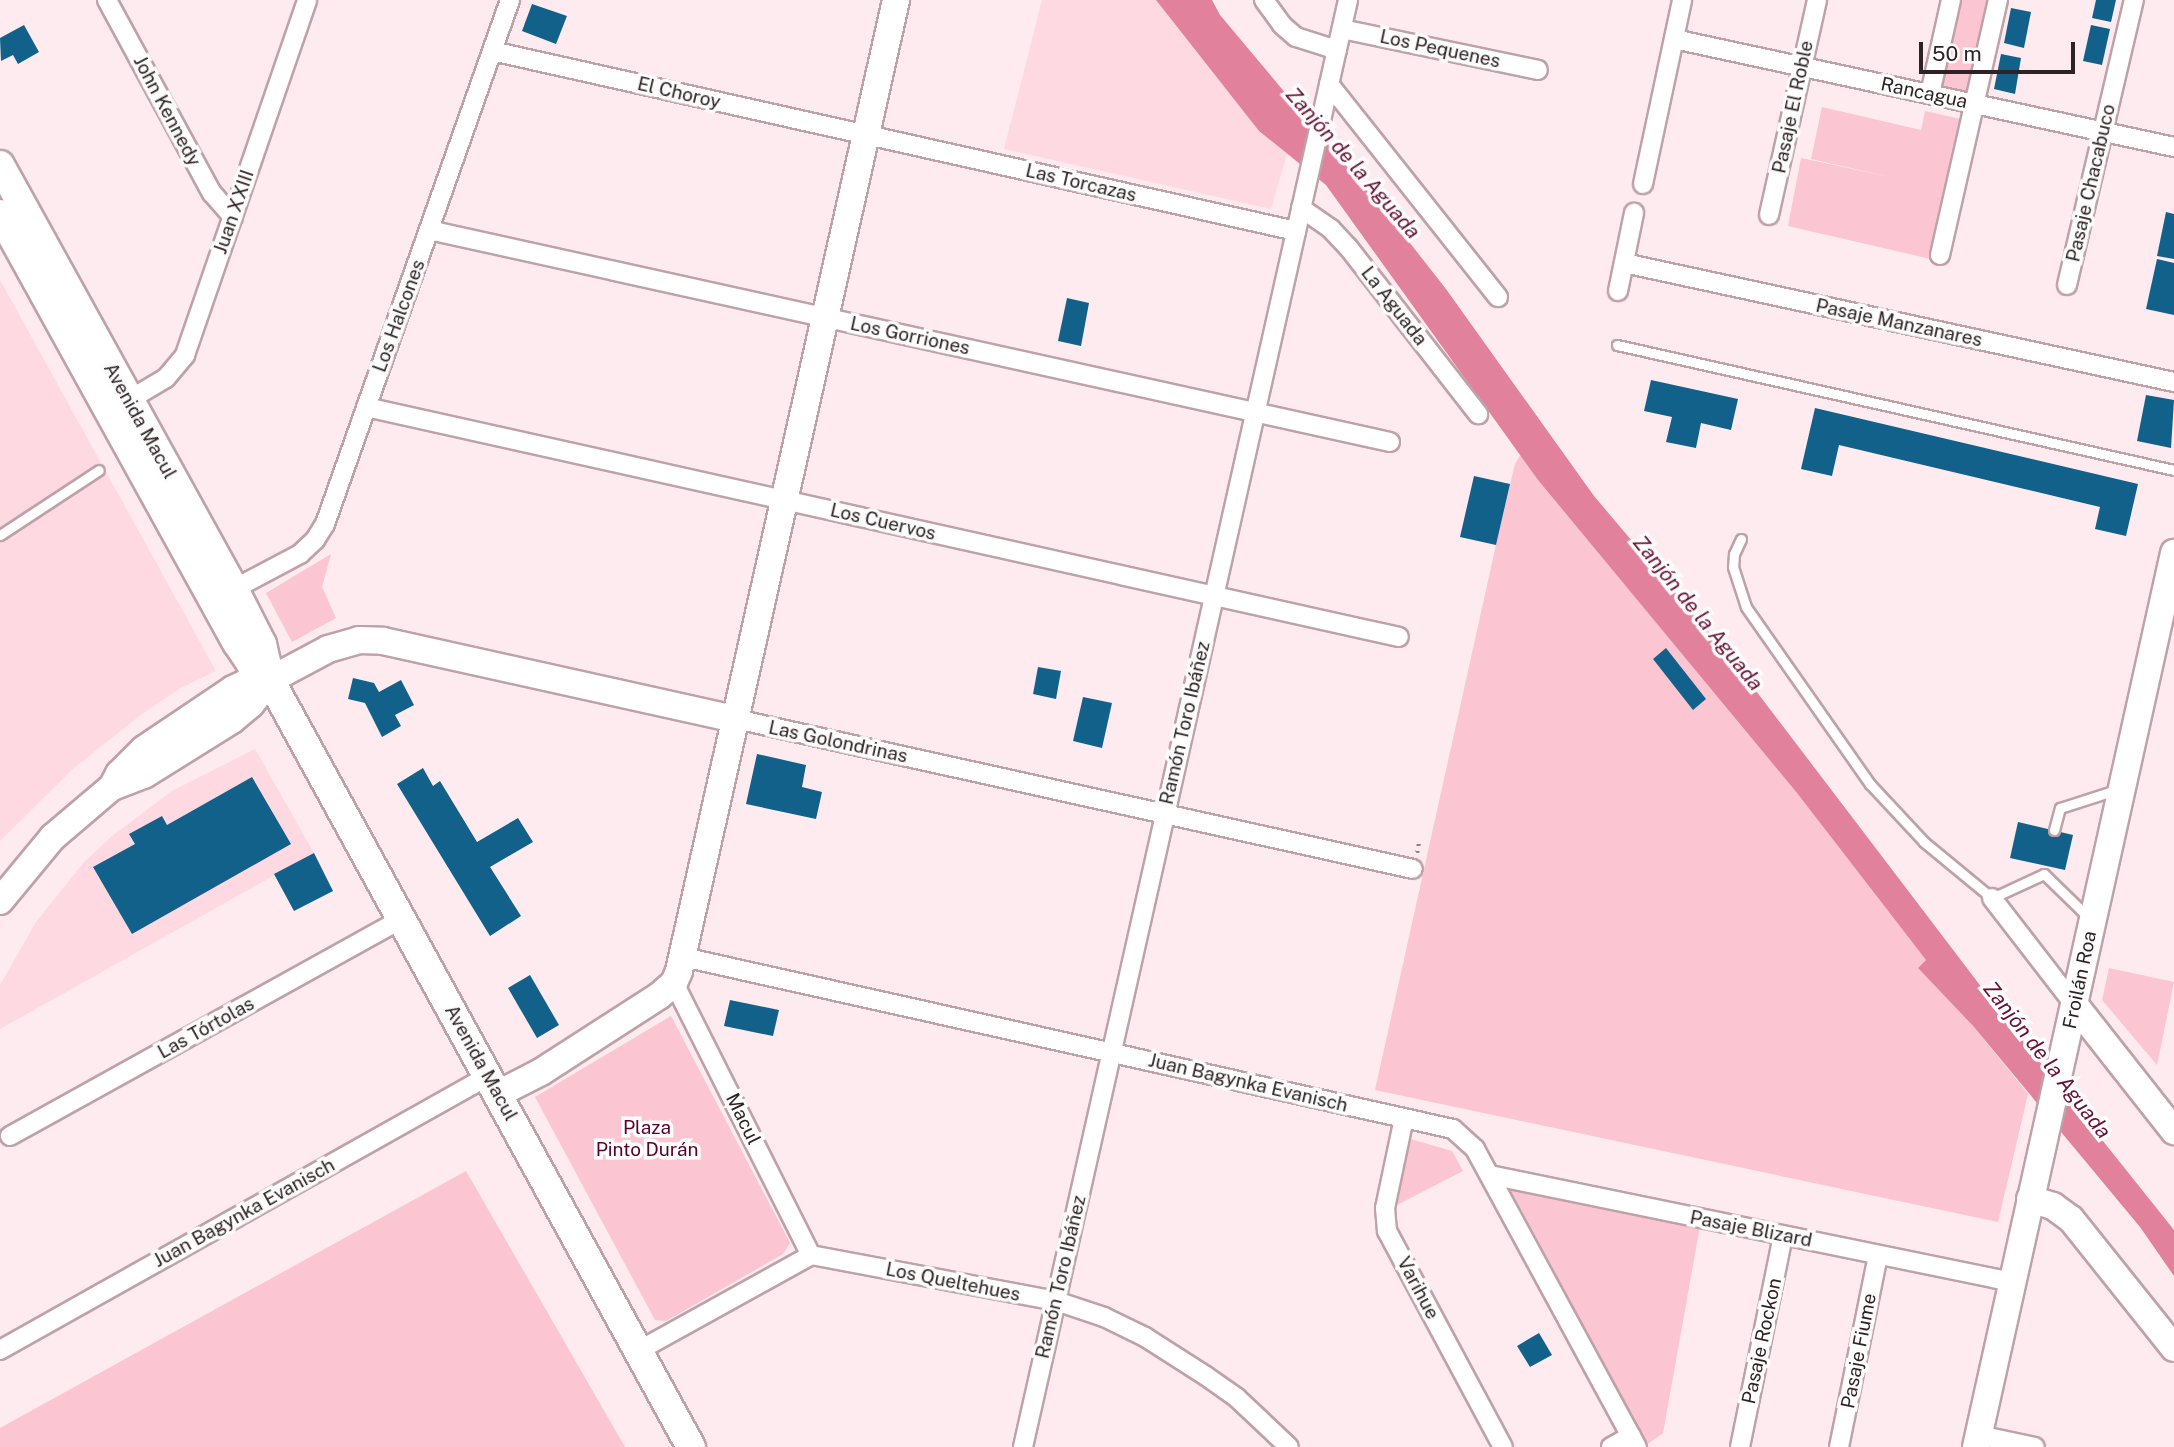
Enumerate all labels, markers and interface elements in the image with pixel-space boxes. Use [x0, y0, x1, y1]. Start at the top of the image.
street label: Los Pequenes [1378, 25, 1502, 73]
scale bar [1922, 28, 2078, 72]
street label: Pasaje El Roble [1768, 38, 1818, 176]
text: 50 m [1932, 41, 1982, 66]
street label: John Kennedy [128, 52, 206, 170]
street label: El Choroy [635, 72, 723, 114]
street label: Rancagua [1879, 73, 1969, 113]
water label: Zanjón de la Aguada [1280, 82, 1426, 244]
street label: Pasaje Chacabuco [2062, 102, 2120, 264]
street label: Las Torcazas [1023, 159, 1139, 207]
street label: Juan XXIII [209, 167, 259, 257]
street label: Los Halcones [368, 257, 430, 375]
street label: La Aguada [1356, 262, 1432, 350]
street label: Pasaje Manzanares [1814, 294, 1984, 352]
street label: Los Gorriones [848, 312, 972, 360]
street label: Avenida Macul [99, 359, 181, 483]
street label: Los Cuervos [828, 499, 938, 545]
water label: Zanjón de la Aguada [1627, 530, 1769, 696]
street label: Ramón Toro Ibáñez [1155, 639, 1215, 807]
street label: Las Golondrinas [766, 716, 910, 768]
street label: Froilán Roa [2059, 929, 2101, 1031]
water label: Zanjón de la Aguada [1978, 976, 2116, 1144]
street label: Las Tórtolas [154, 992, 258, 1064]
street label: Avenida Macul [440, 1001, 522, 1125]
street label: Juan Bagynka Evanisch [1146, 1049, 1350, 1117]
street label: Macul [721, 1090, 765, 1148]
park label: Plaza Pinto Durán [596, 1117, 698, 1161]
street label: Juan Bagynka Evanisch [149, 1154, 339, 1272]
street label: Ramón Toro Ibáñez [1031, 1193, 1091, 1361]
street label: Pasaje Blizard [1688, 1206, 1814, 1252]
street label: Varihue [1392, 1253, 1444, 1323]
street label: Los Queltehues [884, 1258, 1022, 1306]
street label: Pasaje Rockon [1738, 1276, 1786, 1406]
street label: Pasaje Fiume [1837, 1291, 1881, 1411]

